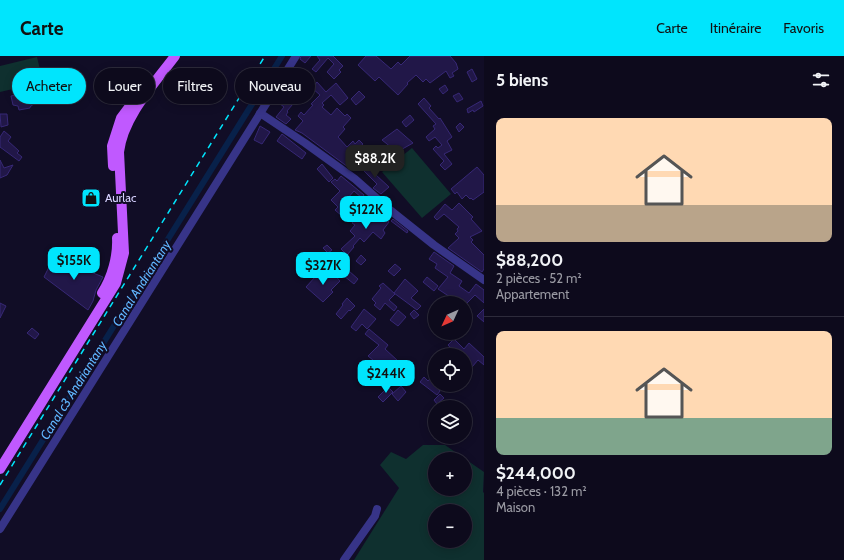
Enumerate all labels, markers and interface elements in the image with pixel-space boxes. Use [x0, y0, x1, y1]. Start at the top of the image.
text: Carte [20, 17, 64, 40]
text: Carte [656, 19, 688, 37]
text: Itinéraire [710, 19, 761, 37]
text: Favoris [783, 19, 824, 37]
chip: Acheter [12, 68, 86, 104]
chip: Louer [94, 68, 155, 104]
chip: Filtres [163, 68, 227, 104]
chip: Nouveau [235, 68, 315, 104]
icon: filters [810, 69, 832, 91]
text: 5 biens [496, 70, 548, 90]
icon: home [628, 144, 700, 216]
pin: $88.2K [342, 145, 408, 179]
text: $88.2K [354, 150, 396, 166]
shop icon: Aurlac [80, 187, 102, 209]
place label: Aurlac [105, 190, 137, 205]
pin: $122K [338, 196, 394, 230]
text: $122K [349, 201, 383, 217]
water label: Canal Andriantany [108, 236, 174, 329]
pin: $155K [46, 247, 102, 281]
text: $88,200 [496, 250, 563, 270]
text: $155K [57, 252, 91, 268]
pin: $327K [295, 252, 351, 286]
text: $327K [305, 257, 341, 273]
text: 2 pièces · 52 m² [496, 270, 582, 286]
text: Appartement [496, 286, 569, 302]
north arrow [428, 296, 472, 340]
map controls [428, 296, 472, 548]
water label: Canal c3 Andriantany [36, 337, 110, 442]
button: locate [428, 348, 472, 392]
icon: home [628, 357, 700, 429]
pin: $244K [358, 360, 414, 394]
text: $244K [367, 365, 405, 381]
button: layers [428, 400, 472, 444]
button: + [428, 452, 472, 496]
text: $244,000 [496, 463, 576, 483]
text: 4 pièces · 132 m² [496, 483, 587, 499]
text: Maison [496, 499, 535, 515]
button: − [428, 504, 472, 548]

